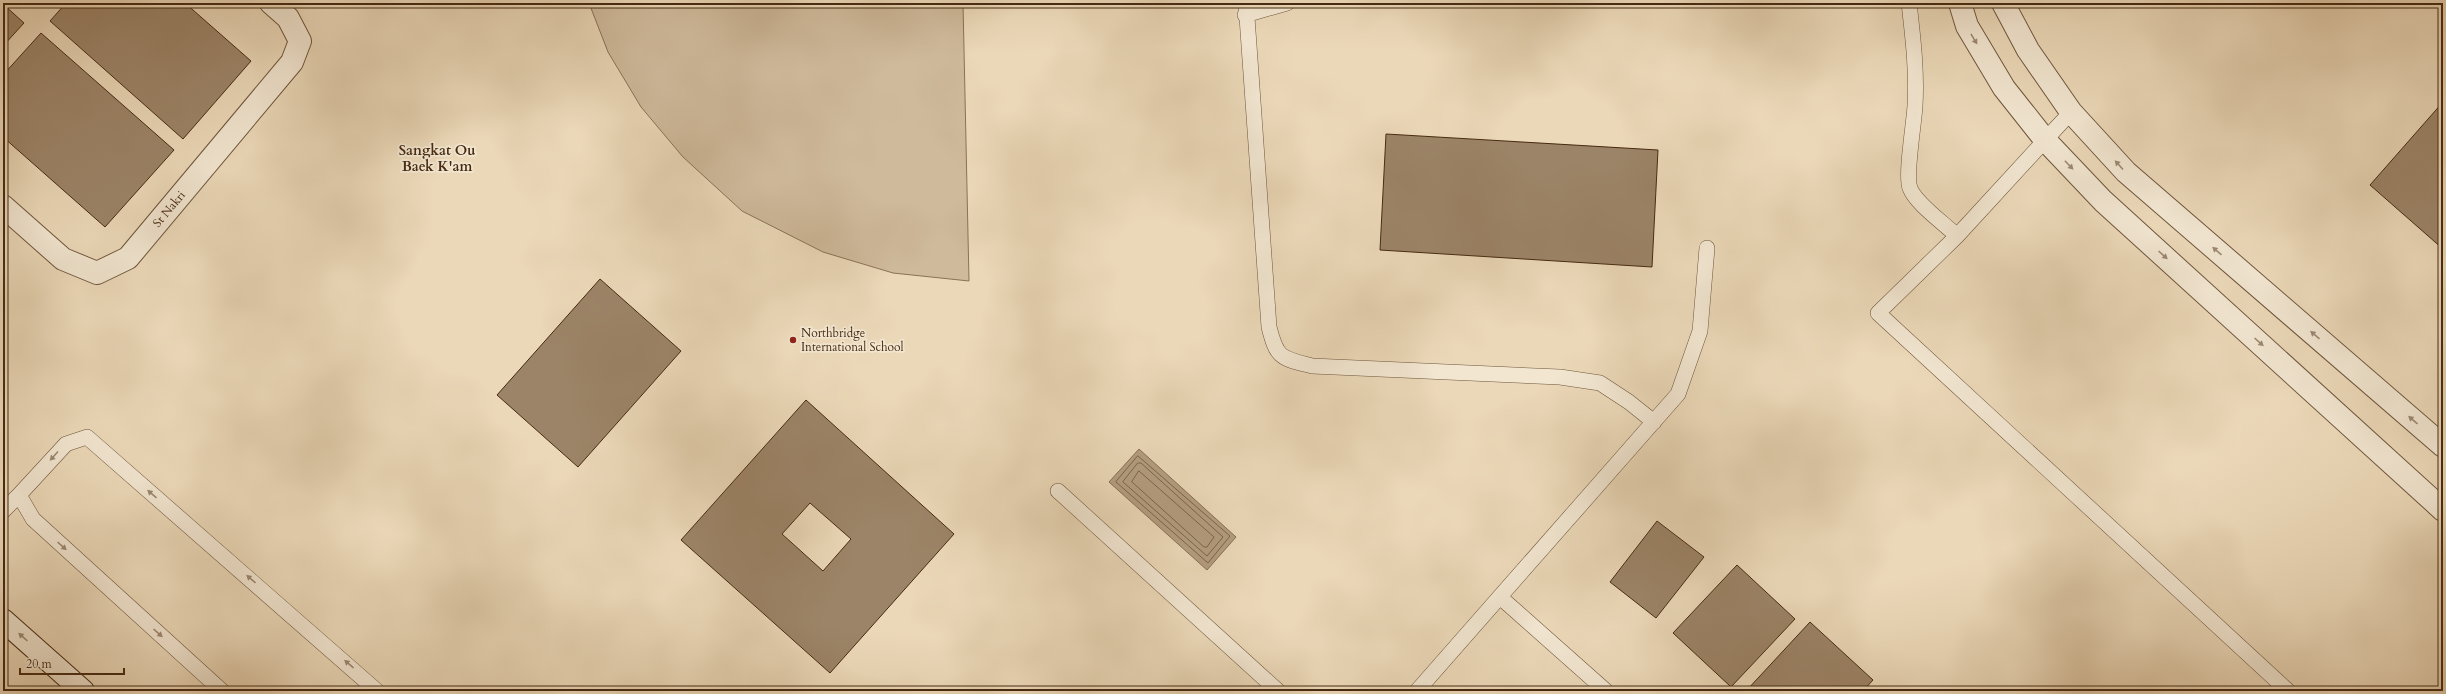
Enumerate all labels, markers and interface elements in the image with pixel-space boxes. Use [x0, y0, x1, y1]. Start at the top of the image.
one-way arrow [1971, 33, 1978, 45]
district label: Sangkat Ou Baek K'am [399, 141, 475, 176]
one-way arrow [2064, 160, 2074, 170]
one-way arrow [2114, 160, 2124, 170]
street label: St Nakri [149, 187, 189, 230]
one-way arrow [2211, 246, 2222, 255]
one-way arrow [2158, 250, 2167, 259]
place label: Northbridge International School [801, 325, 904, 355]
one-way arrow [2310, 331, 2320, 340]
marker: Northbridge International School [788, 335, 798, 345]
one-way arrow [2254, 338, 2264, 347]
one-way arrow [2408, 416, 2419, 425]
one-way arrow [50, 451, 59, 461]
one-way arrow [148, 490, 157, 499]
one-way arrow [56, 541, 67, 550]
one-way arrow [245, 575, 256, 584]
one-way arrow [153, 628, 163, 638]
one-way arrow [18, 633, 27, 642]
scale bar [20, 650, 124, 676]
text: 20 m [26, 656, 53, 672]
one-way arrow [343, 660, 354, 669]

